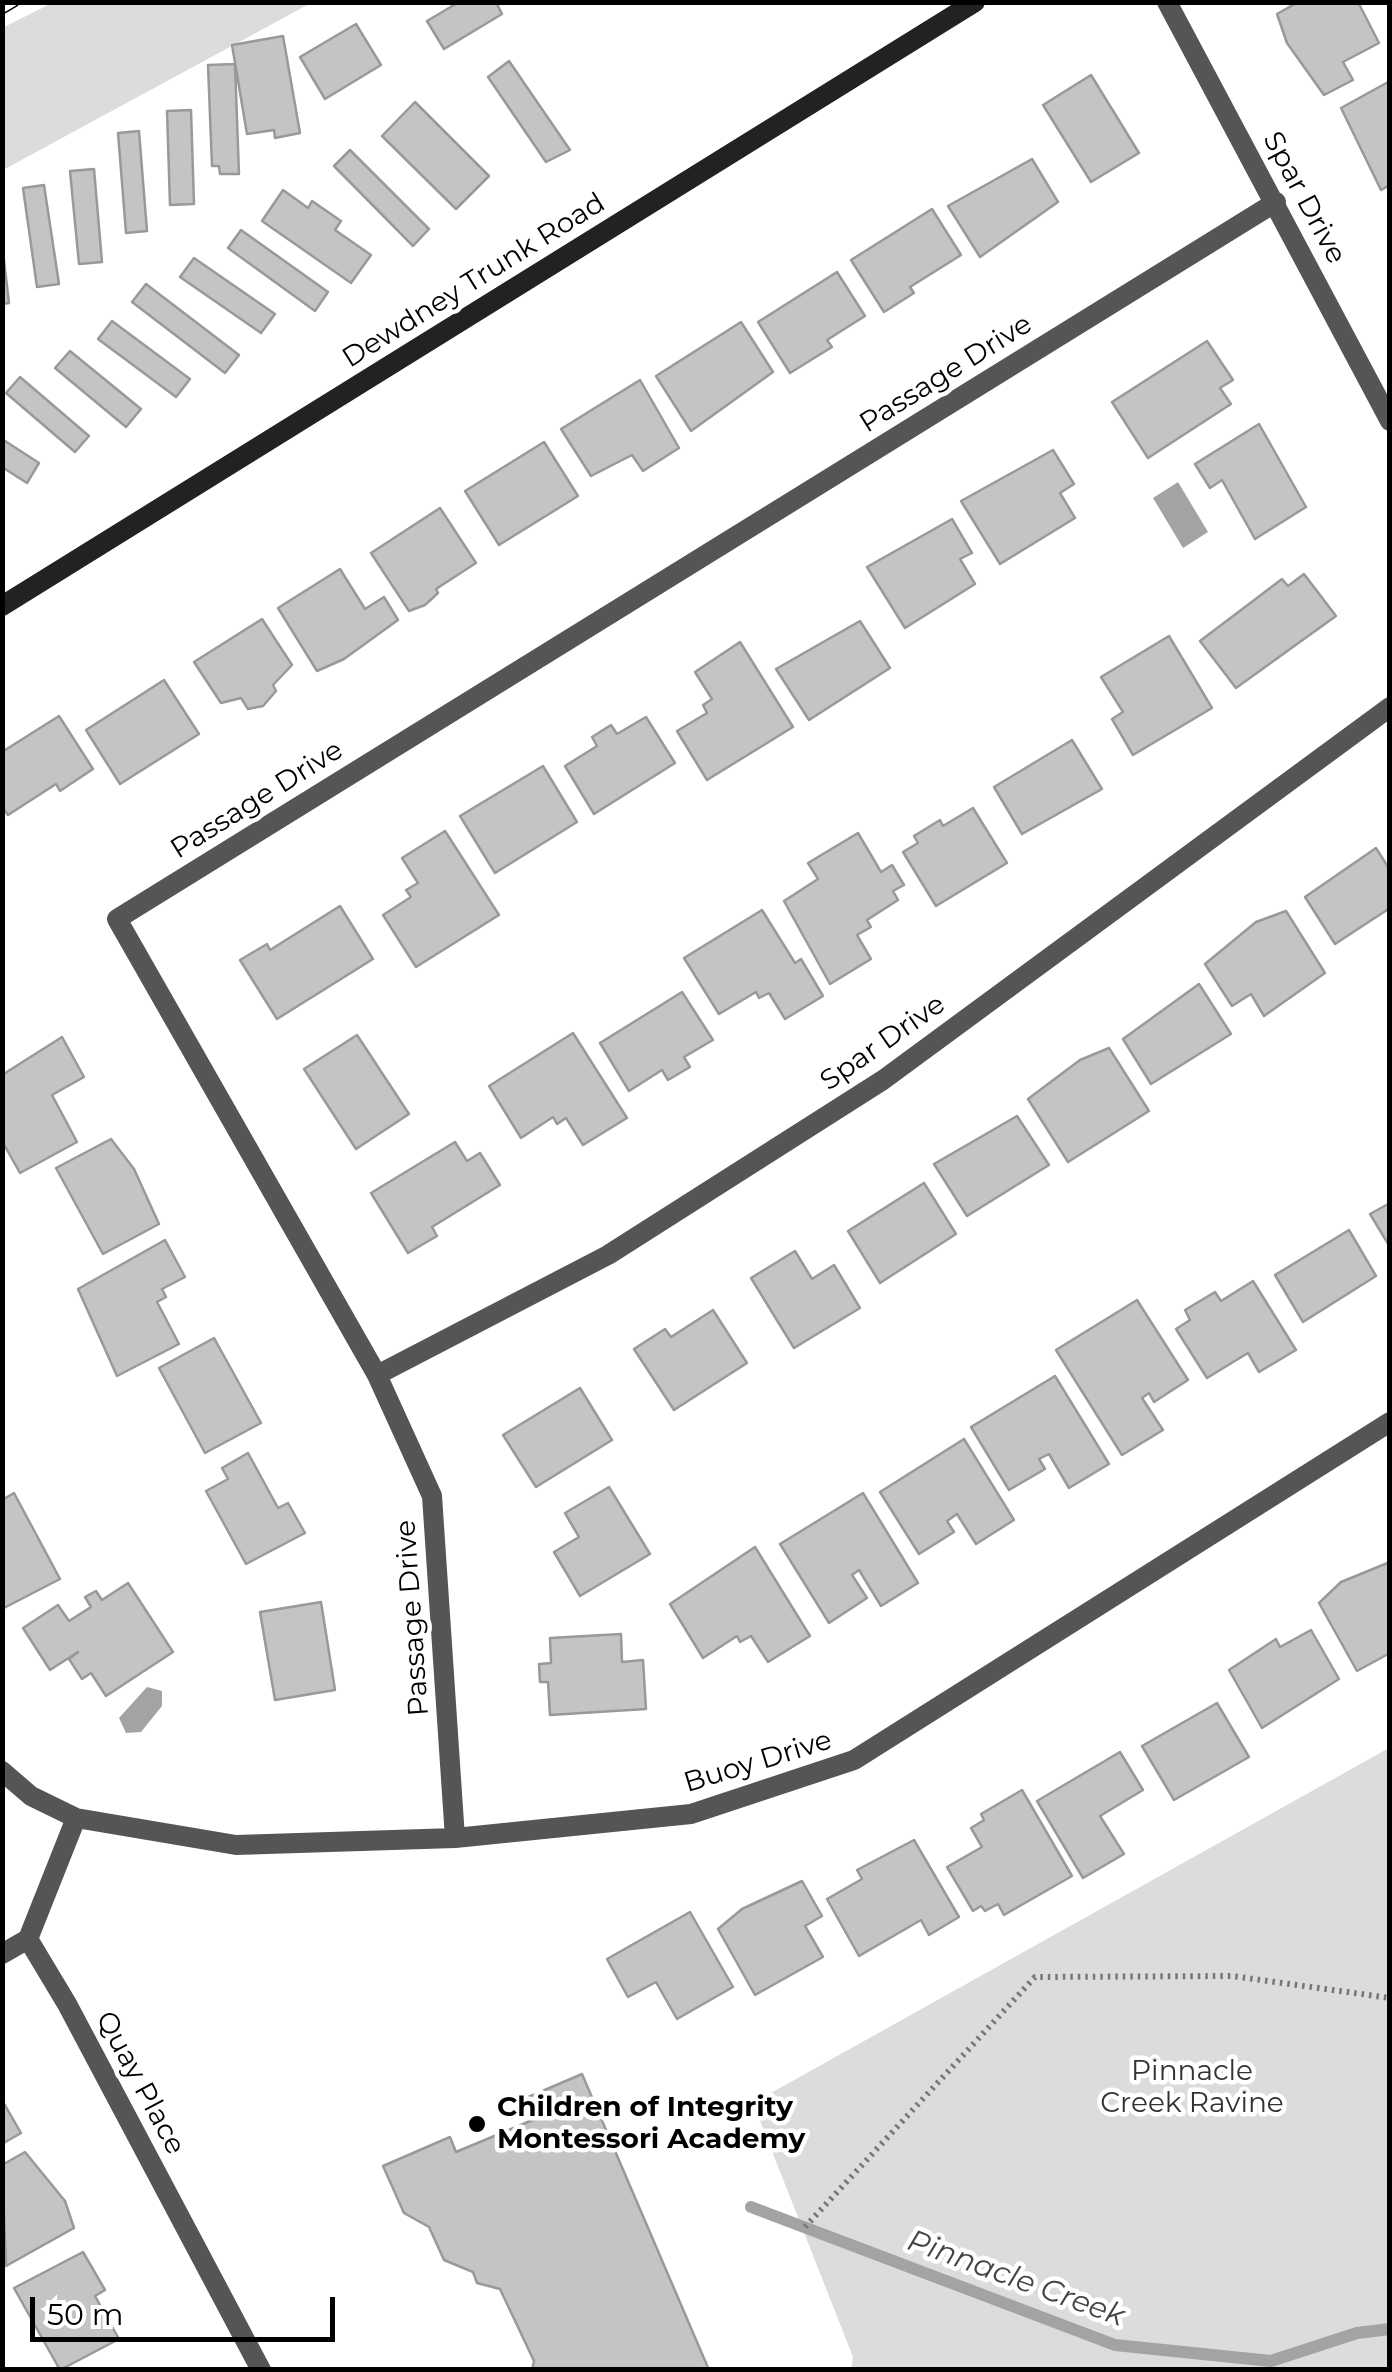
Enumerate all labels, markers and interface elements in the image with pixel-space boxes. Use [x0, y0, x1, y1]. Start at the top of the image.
street label: Spar Drive [1255, 126, 1353, 270]
street label: Dewdney Trunk Road [337, 186, 611, 376]
street label: Passage Drive [854, 308, 1038, 440]
street label: Passage Drive [165, 734, 349, 866]
street label: Spar Drive [814, 988, 952, 1098]
street label: Passage Drive [389, 1519, 437, 1717]
street label: Buoy Drive [680, 1724, 836, 1800]
street label: Quay Place [88, 2006, 192, 2160]
park label: Pinnacle Creek Ravine [1100, 2055, 1284, 2121]
place label: Children of Integrity Montessori Academy [497, 2091, 805, 2157]
marker: Children of Integrity Montessori Academy [466, 2113, 488, 2135]
water label: Pinnacle Creek [902, 2223, 1130, 2335]
scale bar [35, 2277, 340, 2339]
text: 50 m [47, 2296, 124, 2333]

